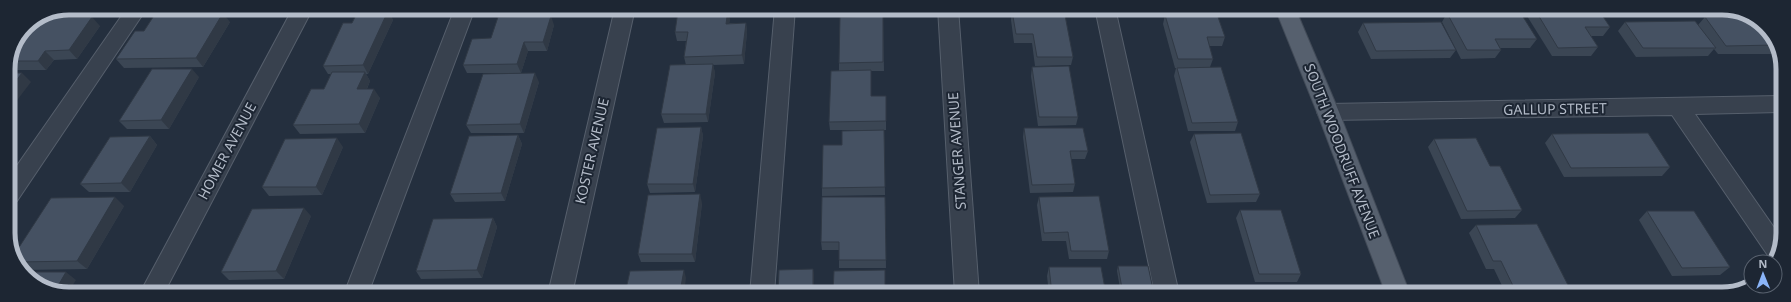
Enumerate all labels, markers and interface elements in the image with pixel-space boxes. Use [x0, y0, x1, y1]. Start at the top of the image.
street label: SOUTH WOODRUFF AVENUE [1300, 61, 1385, 241]
street label: STANGER AVENUE [943, 92, 970, 210]
street label: KOSTER AVENUE [570, 96, 613, 206]
street label: GALLUP STREET [1503, 98, 1607, 119]
street label: HOMER AVENUE [193, 99, 260, 203]
north arrow [1743, 254, 1783, 294]
text: N [1758, 256, 1767, 271]

